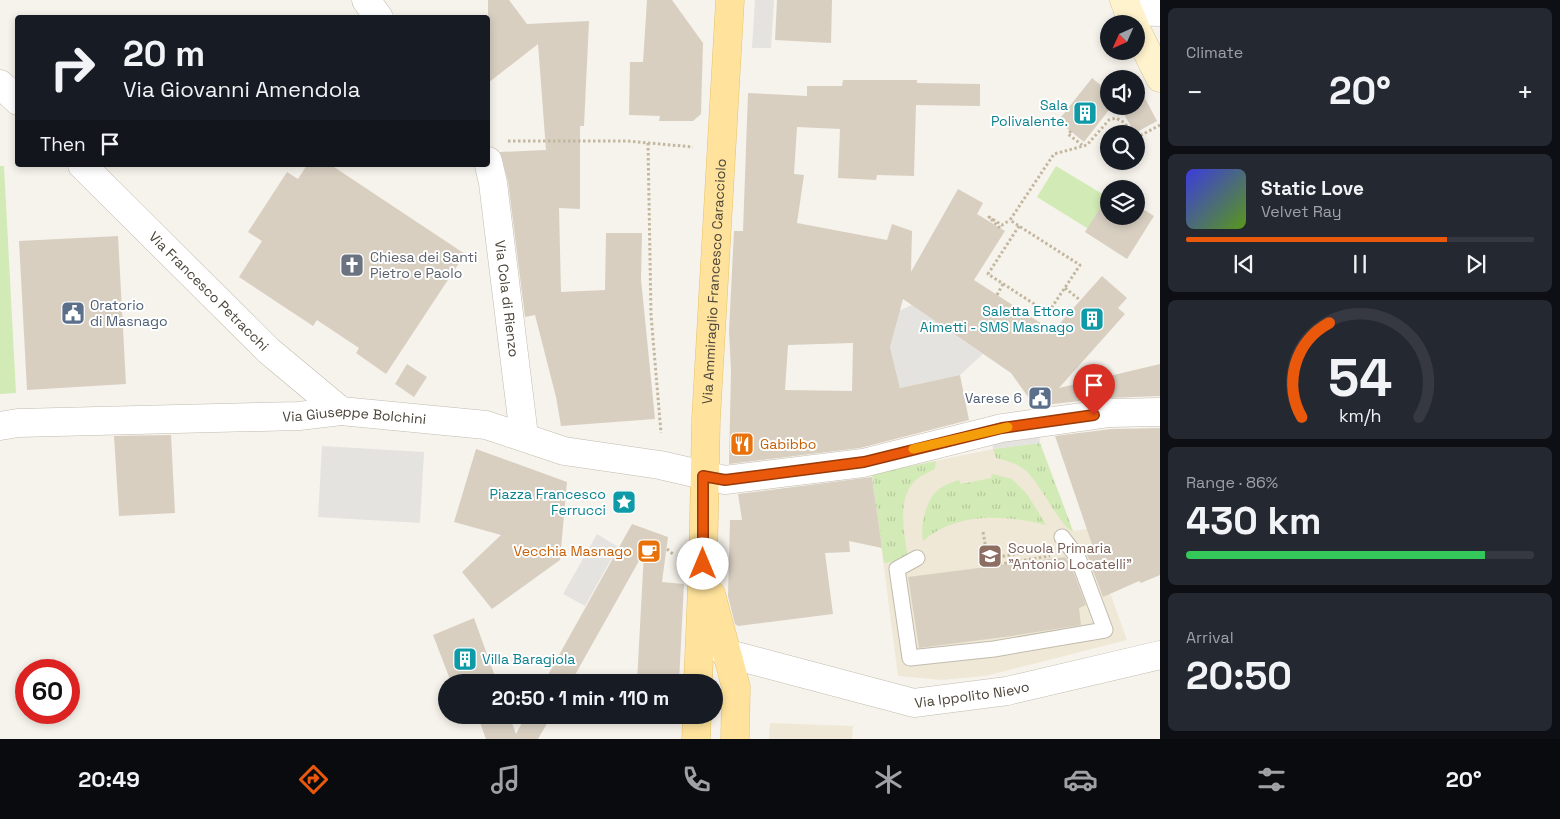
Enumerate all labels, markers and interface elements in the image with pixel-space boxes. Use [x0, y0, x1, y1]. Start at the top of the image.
north arrow [1100, 15, 1145, 60]
map controls [1100, 15, 1145, 225]
text: 20 m [123, 32, 205, 76]
icon: right [40, 35, 105, 100]
text: Climate [1186, 42, 1243, 63]
text: 20° [1329, 67, 1391, 115]
button: sound [1100, 70, 1145, 115]
text: − [1186, 74, 1203, 110]
text: + [1517, 74, 1534, 110]
text: Via Giovanni Amendola [123, 75, 360, 103]
place label: Sala Polivalente. [991, 96, 1068, 130]
building icon: Sala Polivalente. [1072, 100, 1098, 126]
button: search [1100, 125, 1145, 170]
icon: arrive [96, 130, 124, 158]
text: Then [40, 132, 86, 157]
street label: Via Ammiraglio Francesco Caracciolo [698, 158, 730, 405]
text: Static Love [1261, 176, 1364, 201]
button: layers [1100, 180, 1145, 225]
text: Velvet Ray [1261, 201, 1342, 222]
street label: Via Francesco Petracchi [145, 228, 273, 355]
street label: Via Cola di Rienzo [491, 239, 523, 358]
place label: Chiesa dei Santi Pietro e Paolo [370, 248, 477, 282]
icon: previous [1230, 250, 1258, 278]
icon: pause [1346, 250, 1374, 278]
icon: next [1462, 250, 1490, 278]
church icon: Chiesa dei Santi Pietro e Paolo [339, 252, 365, 278]
place label: Oratorio di Masnago [90, 296, 168, 330]
public building icon: Oratorio di Masnago [60, 300, 86, 326]
place label: Saletta Ettore Aimetti - SMS Masnago [920, 302, 1074, 336]
building icon: Saletta Ettore Aimetti - SMS Masnago [1079, 306, 1105, 332]
text: 54 [1328, 345, 1392, 411]
pin [1073, 364, 1115, 415]
icon: arrive [1080, 371, 1108, 399]
public building icon: Varese 6 [1027, 385, 1053, 411]
place label: Varese 6 [965, 389, 1022, 407]
street label: Via Giuseppe Bolchini [282, 402, 427, 428]
text: km/h [1339, 404, 1381, 427]
restaurant icon: Gabibbo [729, 431, 755, 457]
place label: Gabibbo [760, 435, 816, 453]
text: Range · 86% [1186, 472, 1278, 493]
place label: Piazza Francesco Ferrucci [490, 485, 606, 519]
place icon: Piazza Francesco Ferrucci [611, 489, 637, 515]
text: 430 km [1186, 497, 1321, 545]
position arrow [676, 537, 728, 589]
cafe icon: Vecchia Masnago [636, 538, 662, 564]
place label: Scuola Primaria "Antonio Locatelli" [1008, 539, 1132, 573]
place label: Vecchia Masnago [514, 542, 632, 560]
school or university icon: Scuola Primaria "Antonio Locatelli" [977, 543, 1003, 569]
text: Arrival [1186, 627, 1234, 648]
building icon: Villa Baragiola [452, 646, 478, 672]
place label: Villa Baragiola [482, 650, 575, 668]
text: 20:50 [1186, 652, 1292, 700]
speed limit sign: 60 [15, 659, 80, 724]
street label: Via Ippolito Nievo [913, 677, 1031, 712]
text: 20:50 · 1 min · 110 m [492, 686, 669, 711]
icon: directions [296, 762, 331, 797]
icon: music [488, 762, 523, 797]
icon: phone [679, 762, 714, 797]
icon: climate [871, 762, 906, 797]
icon: car [1063, 762, 1098, 797]
icon: filters [1254, 762, 1289, 797]
text: 20:49 [78, 765, 140, 793]
text: 20° [1446, 765, 1482, 793]

